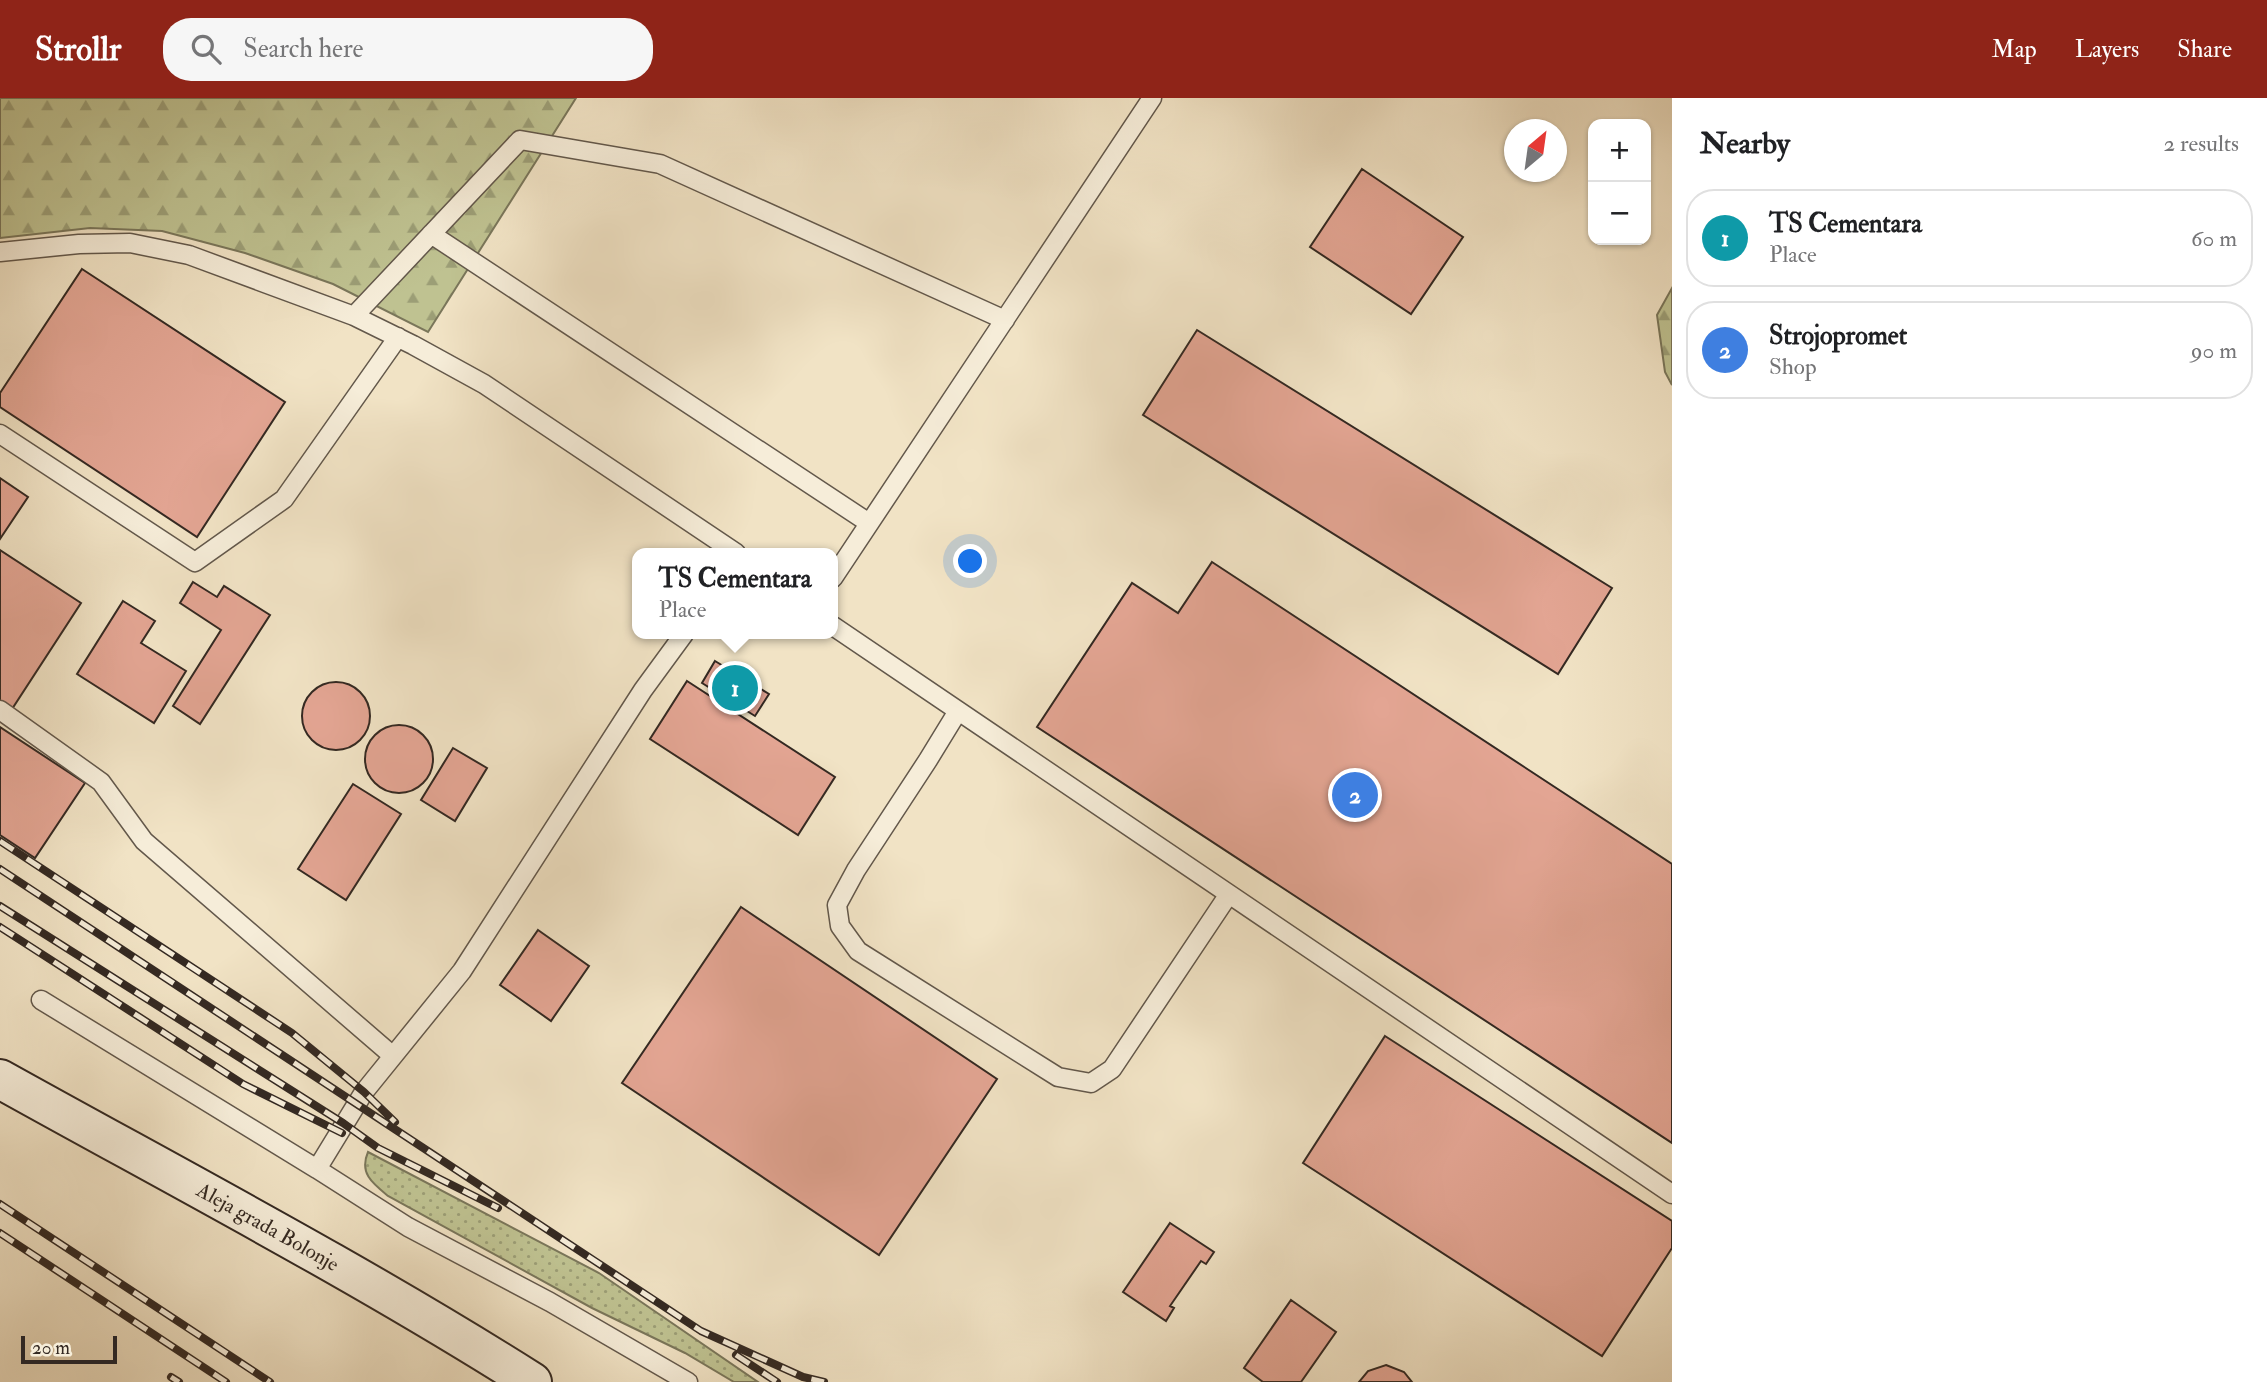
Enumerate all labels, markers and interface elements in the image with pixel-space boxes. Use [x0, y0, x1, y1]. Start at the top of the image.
search box [163, 18, 653, 81]
text: Strollr [35, 29, 121, 70]
icon: search [187, 30, 225, 68]
text: Search here [243, 33, 363, 65]
text: Map [1992, 34, 2037, 65]
text: Layers [2075, 34, 2139, 65]
text: Share [2177, 34, 2232, 65]
north arrow [1504, 119, 1567, 182]
map controls [1588, 119, 1651, 245]
button: + [1588, 119, 1651, 182]
text: Nearby [1700, 125, 1790, 162]
text: 2 results [2164, 129, 2239, 158]
button: − [1588, 182, 1651, 245]
text: TS Cementara [1769, 208, 1922, 240]
text: 1 [1721, 224, 1729, 253]
text: 60 m [2191, 224, 2237, 253]
text: Place [1769, 240, 1817, 269]
text: Strojopromet [1769, 320, 1907, 352]
text: 2 [1719, 336, 1731, 365]
text: 90 m [2191, 336, 2237, 365]
text: Shop [1769, 352, 1817, 381]
your location [953, 544, 987, 578]
popup [632, 548, 838, 639]
text: TS Cementara [659, 563, 811, 595]
text: Place [659, 595, 706, 624]
pin: 1 [712, 662, 758, 714]
pin: 2 [1332, 769, 1378, 821]
street label: Aleja grada Bolonje [191, 1176, 344, 1278]
scale bar [21, 1333, 117, 1365]
text: 20 m [32, 1336, 70, 1360]

